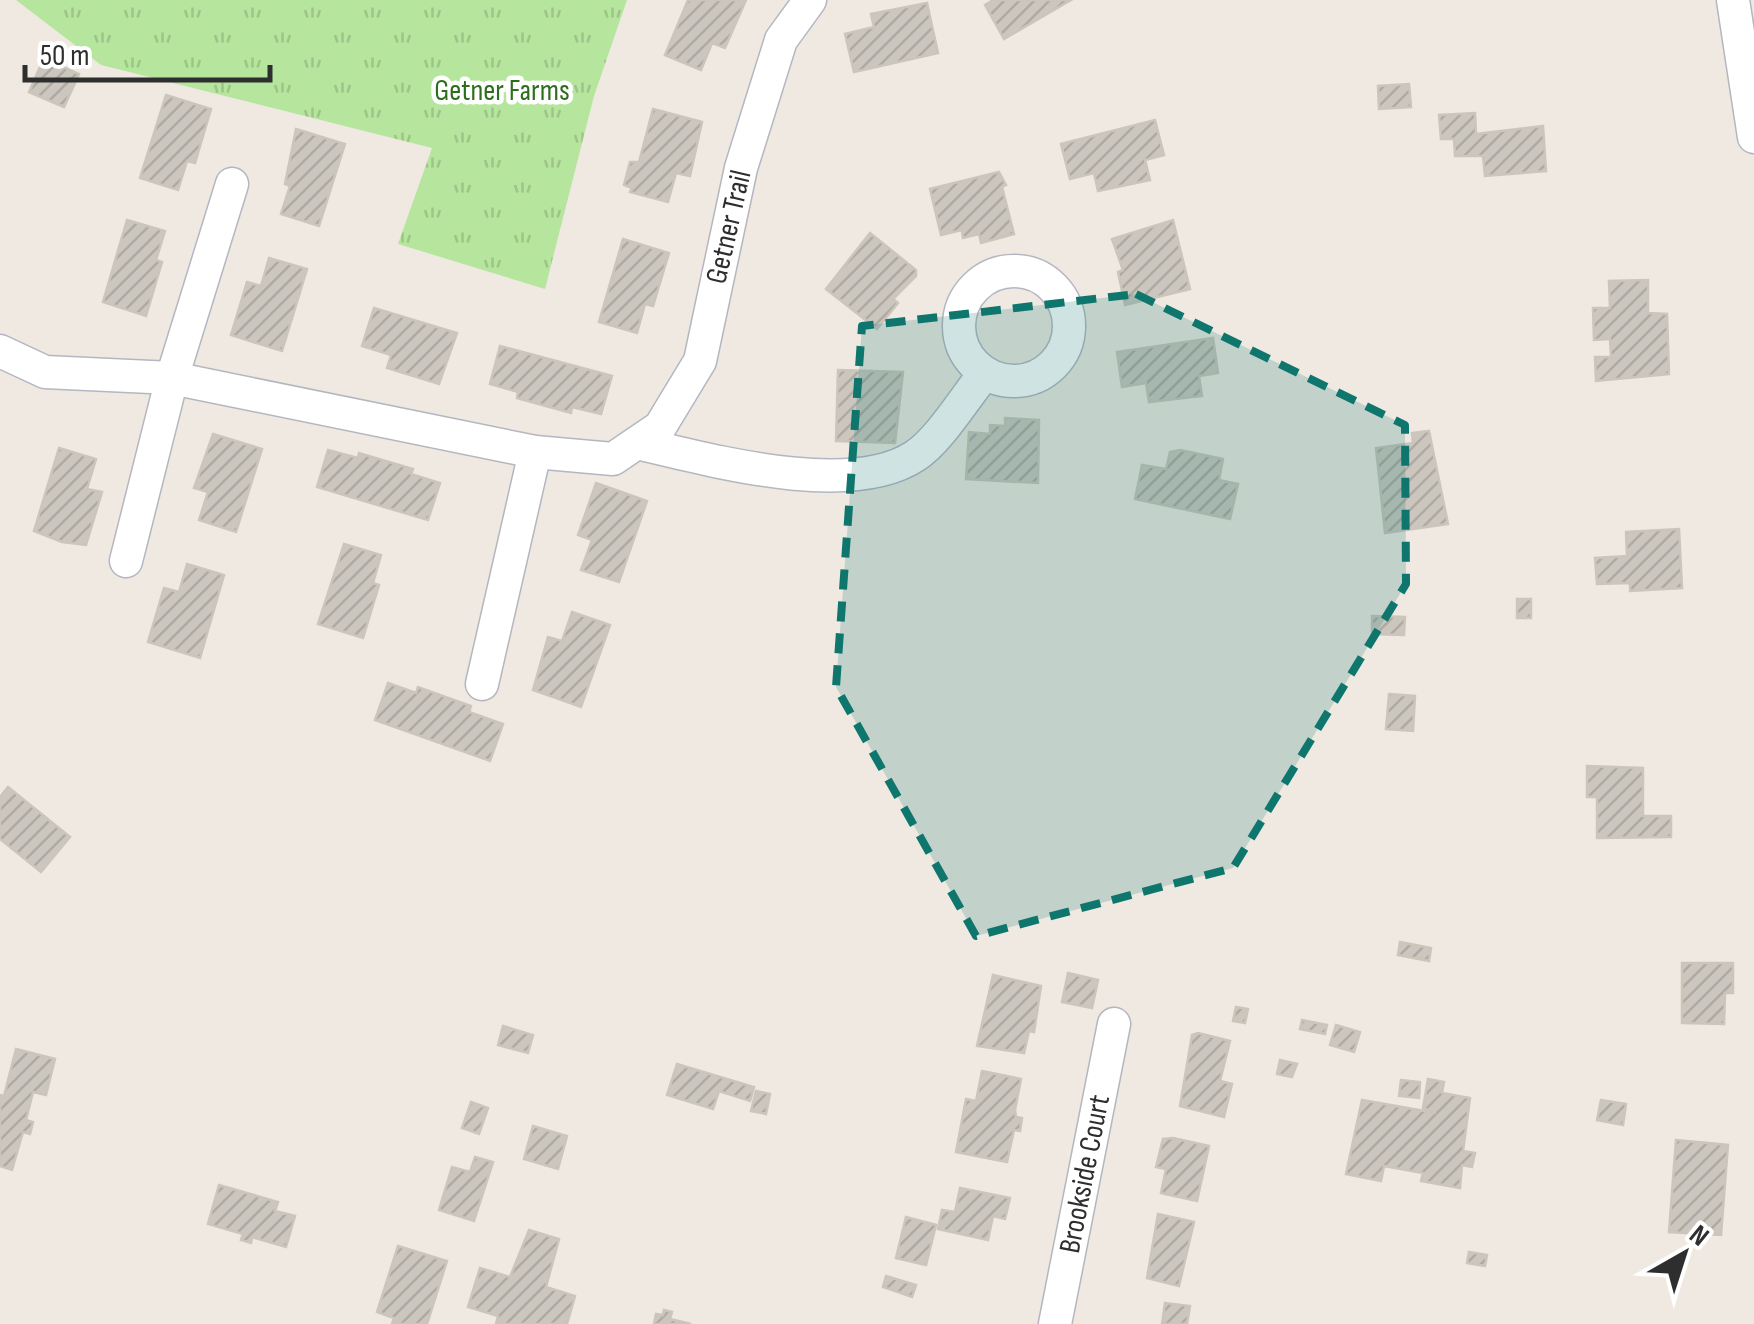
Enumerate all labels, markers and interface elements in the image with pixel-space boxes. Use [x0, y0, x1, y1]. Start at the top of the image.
scale bar [25, 20, 270, 82]
text: 50 m [40, 38, 89, 74]
park label: Getner Farms [434, 73, 570, 109]
street label: Getner Trail [699, 167, 759, 287]
street label: Brookside Court [1052, 1092, 1118, 1256]
north arrow [1634, 1204, 1734, 1304]
text: N [1683, 1218, 1715, 1253]

